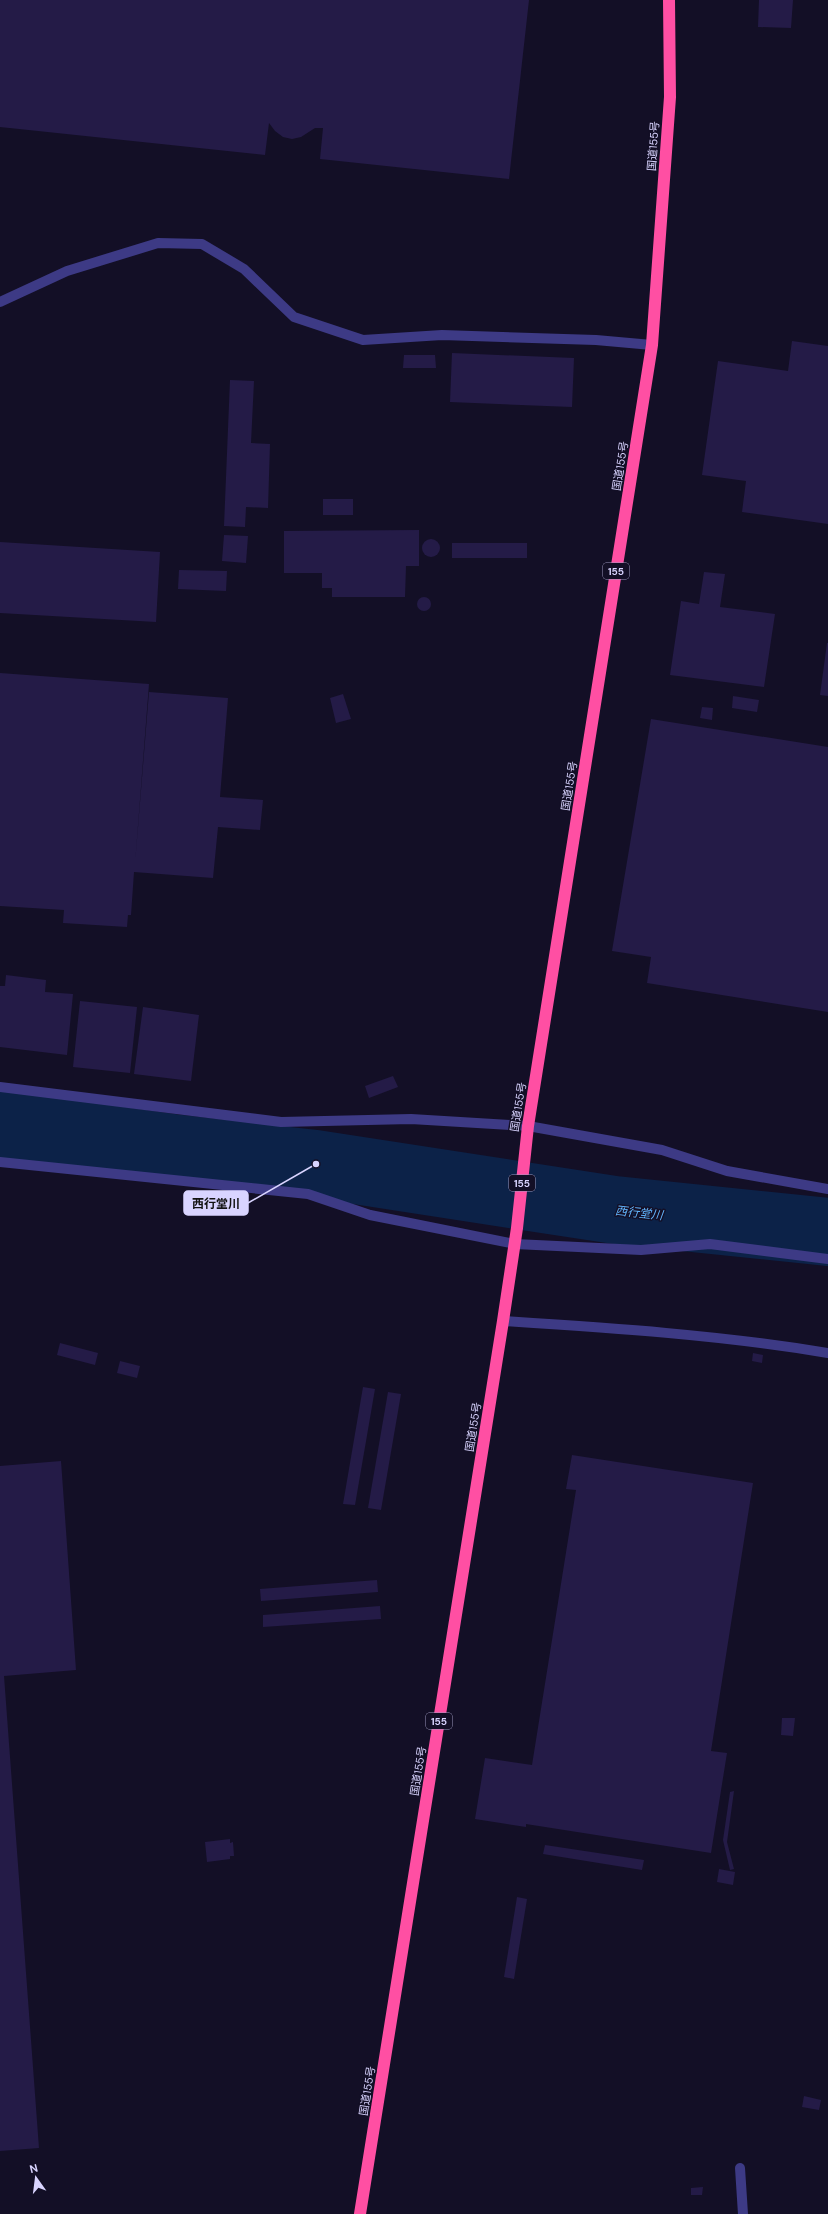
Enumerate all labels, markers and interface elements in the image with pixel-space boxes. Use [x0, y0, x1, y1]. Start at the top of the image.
street label: 国道155号 [644, 121, 662, 171]
street label: 国道155号 [609, 440, 631, 492]
road number: 155 [603, 563, 629, 579]
street label: 国道155号 [558, 760, 580, 812]
street label: 国道155号 [507, 1081, 529, 1133]
road number: 155 [509, 1175, 535, 1191]
callout: 西行堂川 [184, 1191, 248, 1215]
text: 西行堂川 [192, 1196, 240, 1212]
water label: 西行堂川 [614, 1203, 666, 1224]
street label: 国道155号 [462, 1401, 484, 1453]
road number: 155 [426, 1713, 452, 1729]
street label: 国道155号 [407, 1745, 429, 1797]
street label: 国道155号 [356, 2065, 378, 2117]
north arrow [16, 2158, 56, 2198]
text: N [28, 2161, 39, 2176]

